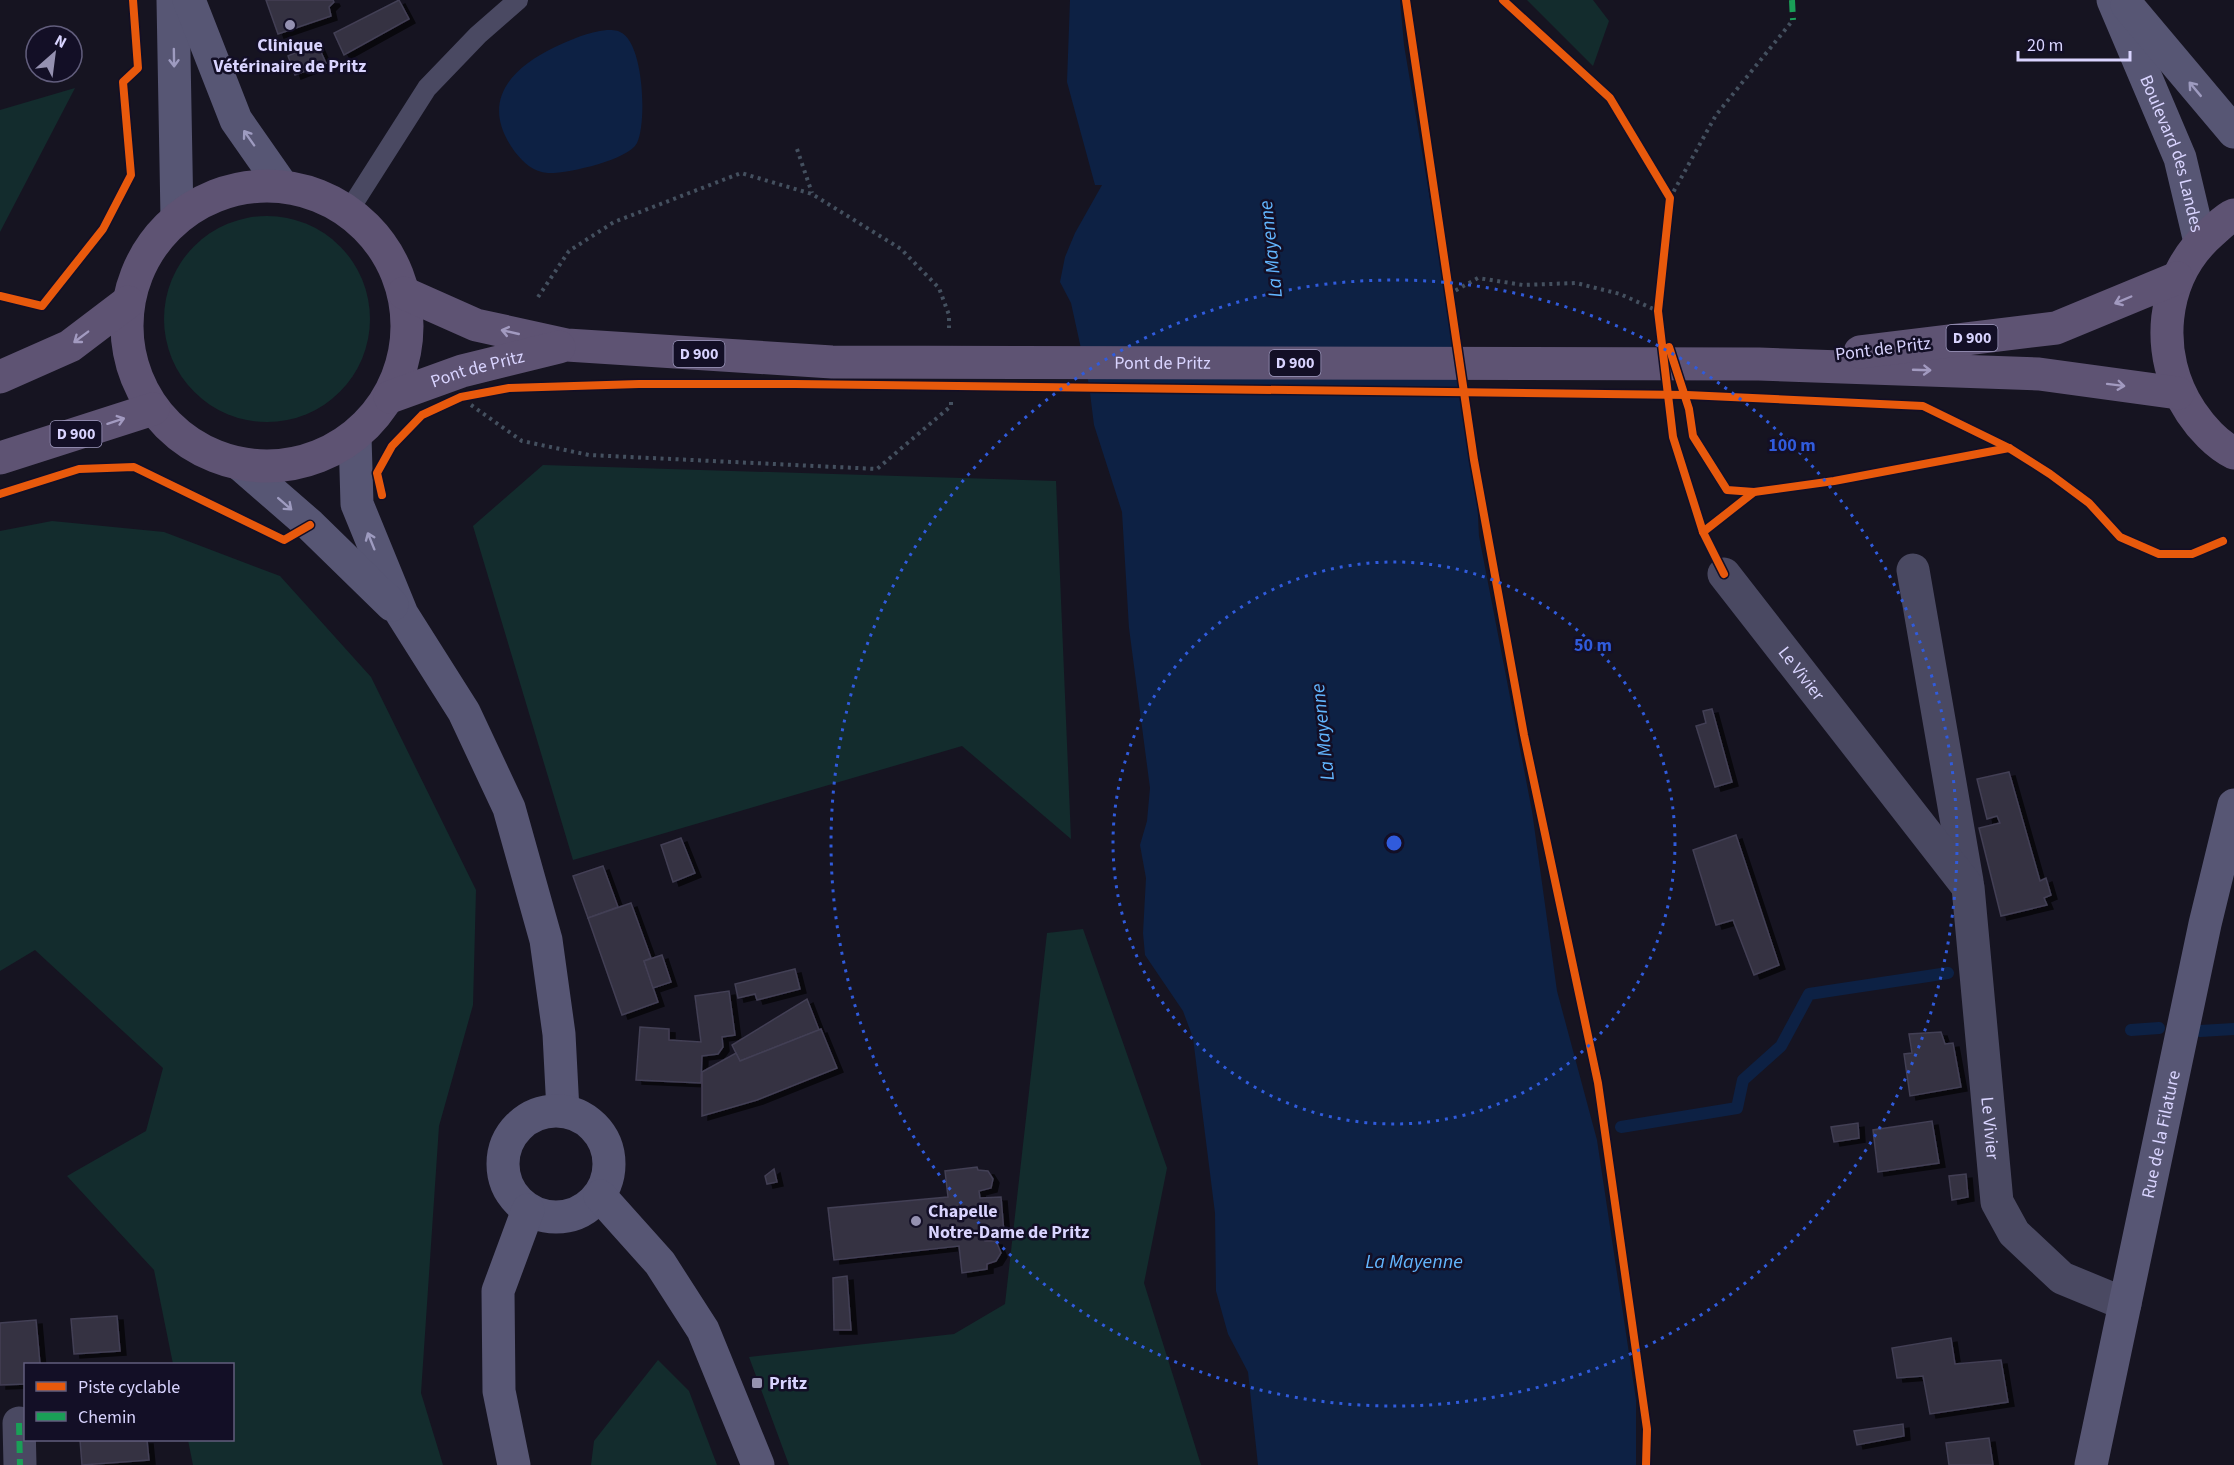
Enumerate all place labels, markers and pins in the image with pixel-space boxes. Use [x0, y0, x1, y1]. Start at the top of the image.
marker: Clinique Vétérinaire de Pritz [283, 18, 297, 32]
place label: Clinique Vétérinaire de Pritz [213, 33, 366, 79]
centre of rings [1384, 833, 1404, 853]
place label: Chapelle Notre-Dame de Pritz [928, 1199, 1089, 1245]
marker: Chapelle Notre-Dame de Pritz [909, 1214, 923, 1228]
place label: Pritz [769, 1371, 807, 1396]
marker: Pritz [750, 1376, 764, 1390]

